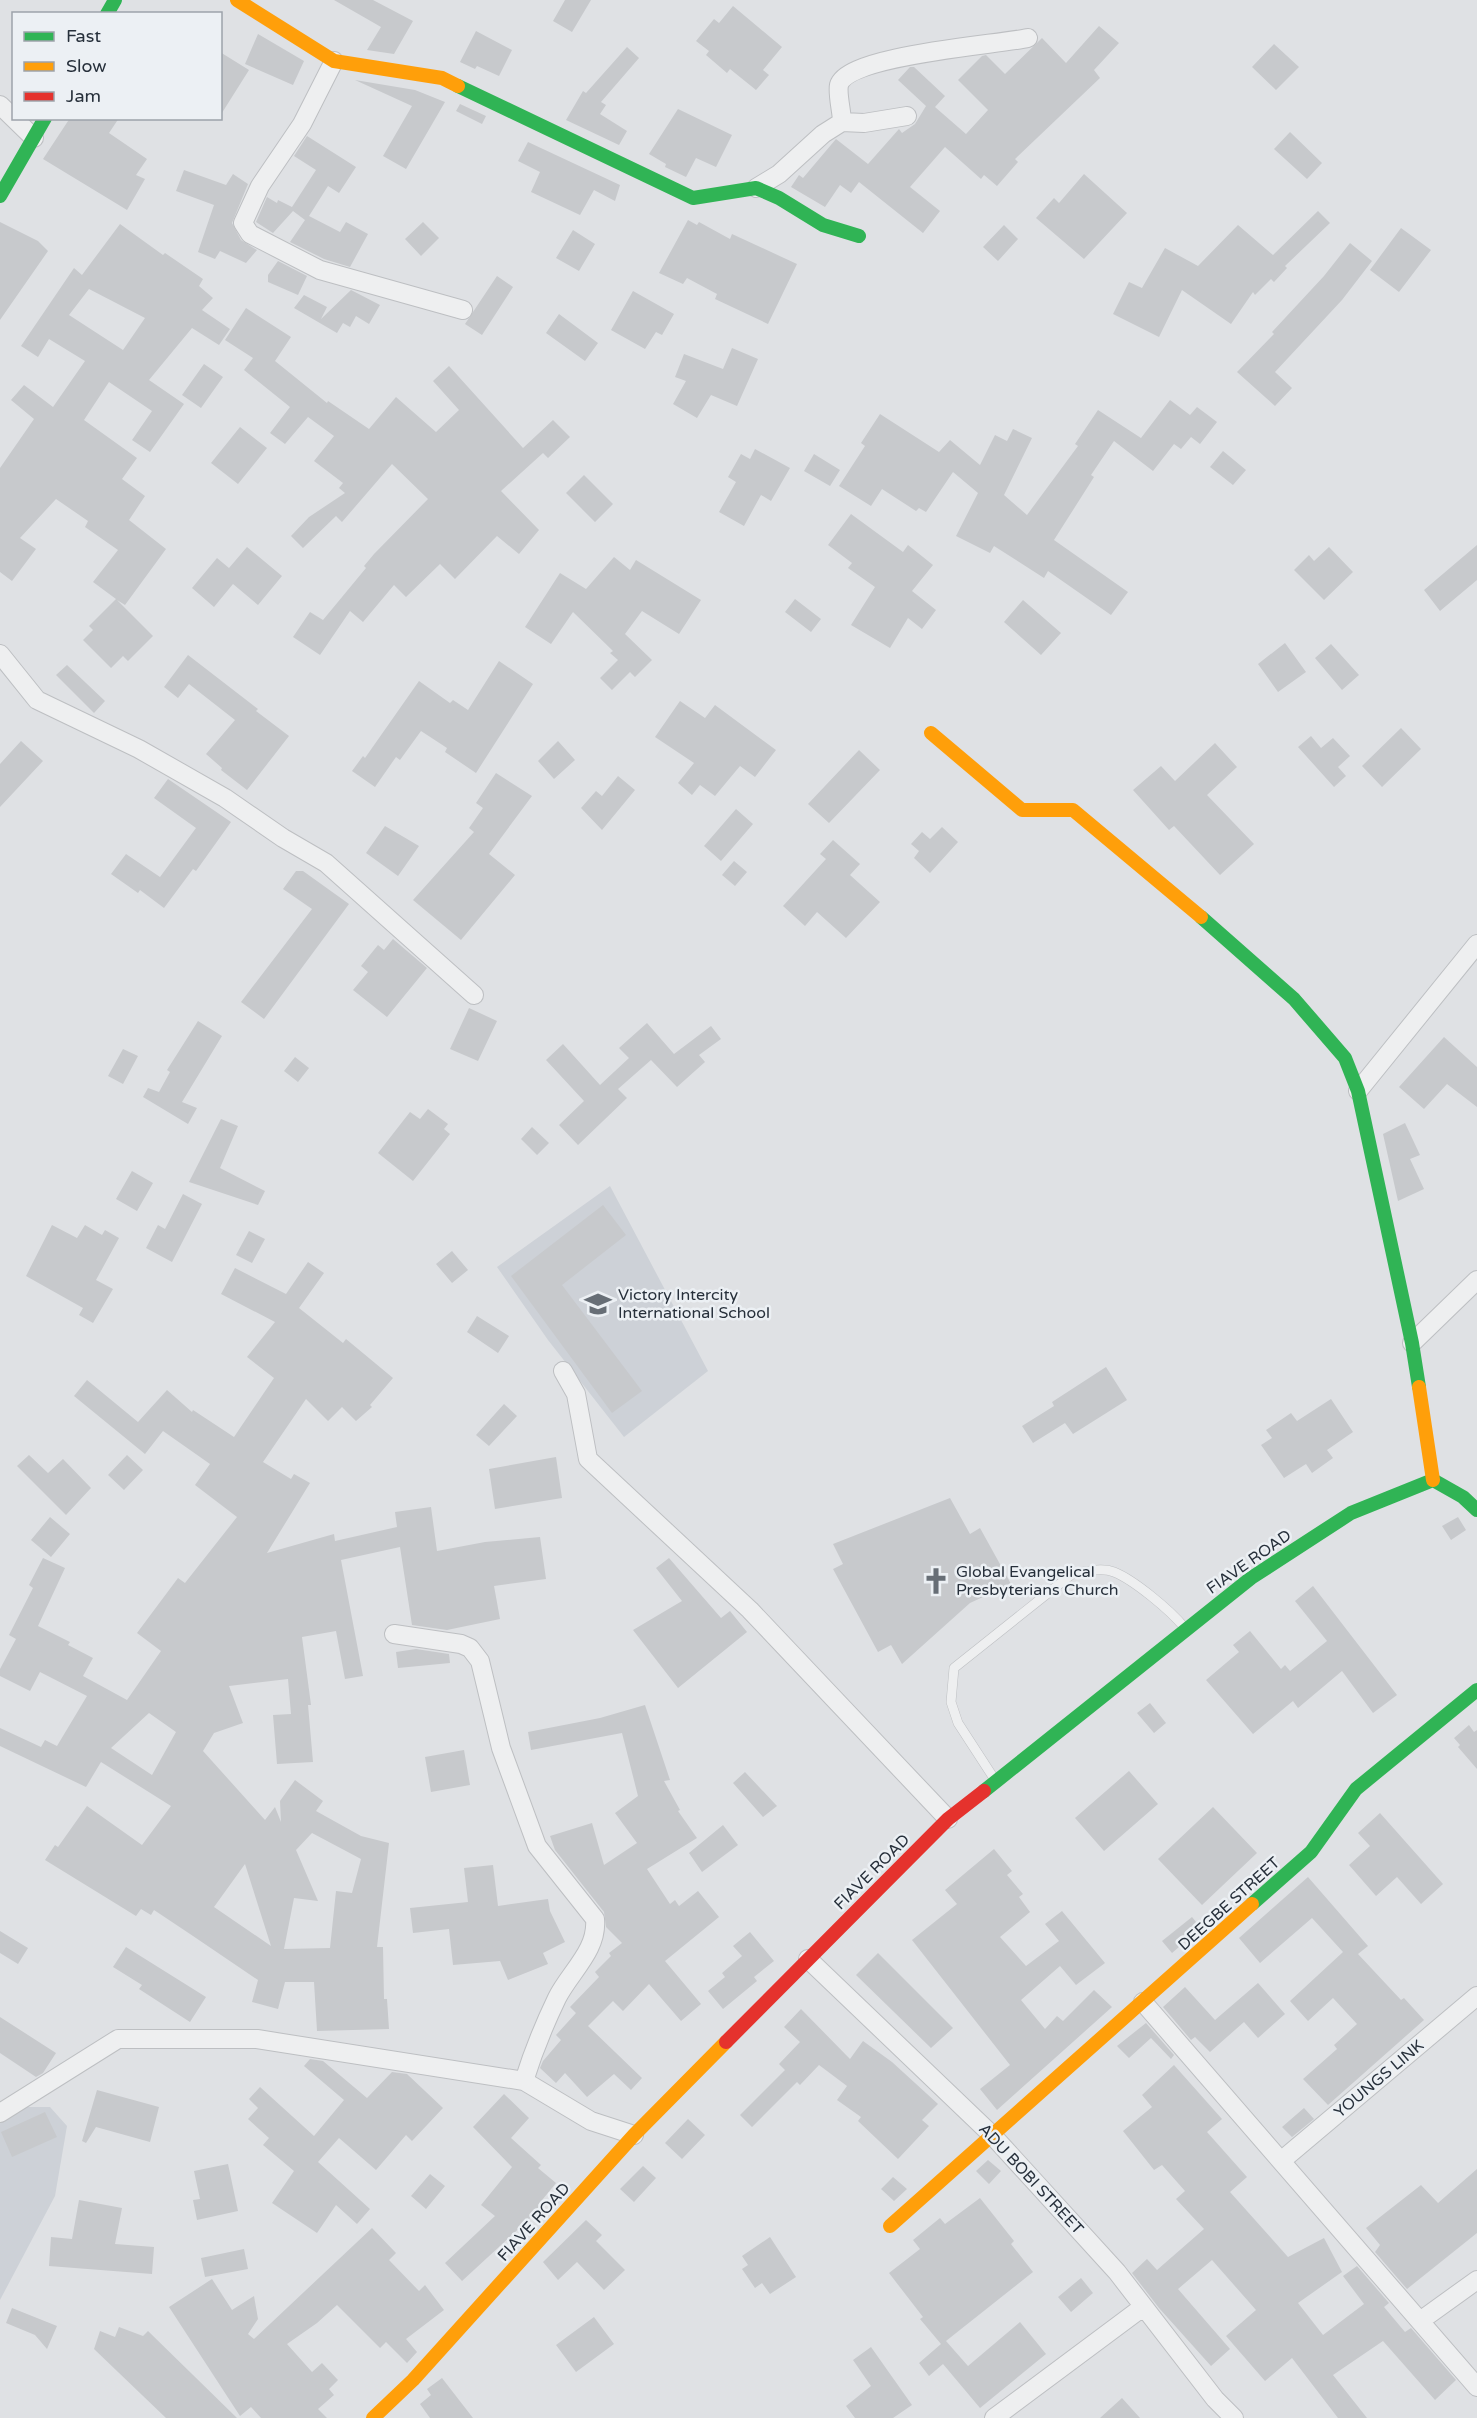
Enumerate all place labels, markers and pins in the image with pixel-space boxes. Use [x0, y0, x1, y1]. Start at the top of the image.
place label: Victory Intercity International School [618, 1285, 770, 1323]
school or university icon: Victory Intercity International School [583, 1289, 613, 1319]
place label: Global Evangelical Presbyterians Church [956, 1562, 1119, 1600]
church icon: Global Evangelical Presbyterians Church [921, 1566, 951, 1596]

